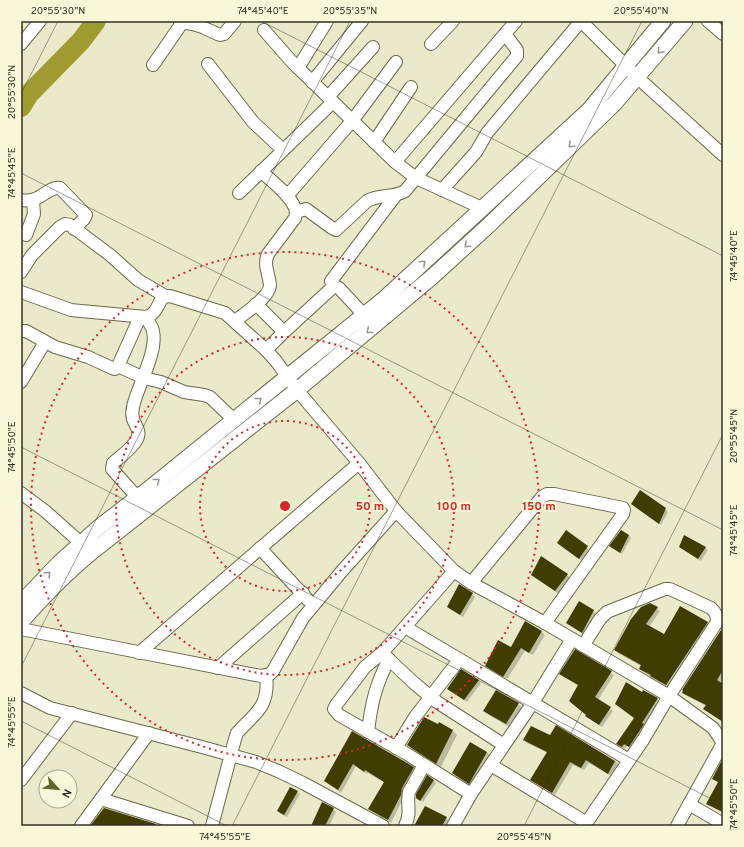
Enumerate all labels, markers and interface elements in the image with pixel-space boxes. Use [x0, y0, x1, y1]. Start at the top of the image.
text: 20°55'30"N [31, 5, 85, 18]
text: 74°45'40"E [237, 5, 289, 18]
text: 20°55'35"N [323, 5, 377, 18]
text: 20°55'40"N [614, 5, 668, 18]
one-way arrow [657, 46, 664, 53]
text: 20°55'30"N [6, 65, 19, 119]
one-way arrow [568, 141, 576, 148]
text: 74°45'45"E [6, 147, 19, 199]
text: 74°45'40"E [728, 230, 741, 282]
one-way arrow [464, 240, 472, 248]
one-way arrow [418, 260, 426, 268]
one-way arrow [367, 326, 374, 333]
one-way arrow [254, 397, 261, 404]
text: 20°55'45"N [728, 409, 741, 463]
text: 74°45'50"E [6, 421, 19, 473]
one-way arrow [153, 479, 160, 486]
centre of rings [278, 499, 292, 513]
text: 50 m [356, 499, 384, 515]
text: 100 m [437, 499, 471, 515]
text: 150 m [522, 499, 556, 515]
text: 74°45'45"E [728, 504, 741, 556]
one-way arrow [43, 572, 50, 579]
text: 74°45'55"E [6, 696, 19, 748]
north arrow [38, 769, 78, 809]
text: 74°45'50"E [728, 778, 741, 830]
text: N [58, 786, 74, 800]
text: 74°45'55"E [199, 831, 251, 844]
text: 20°55'45"N [497, 831, 551, 844]

